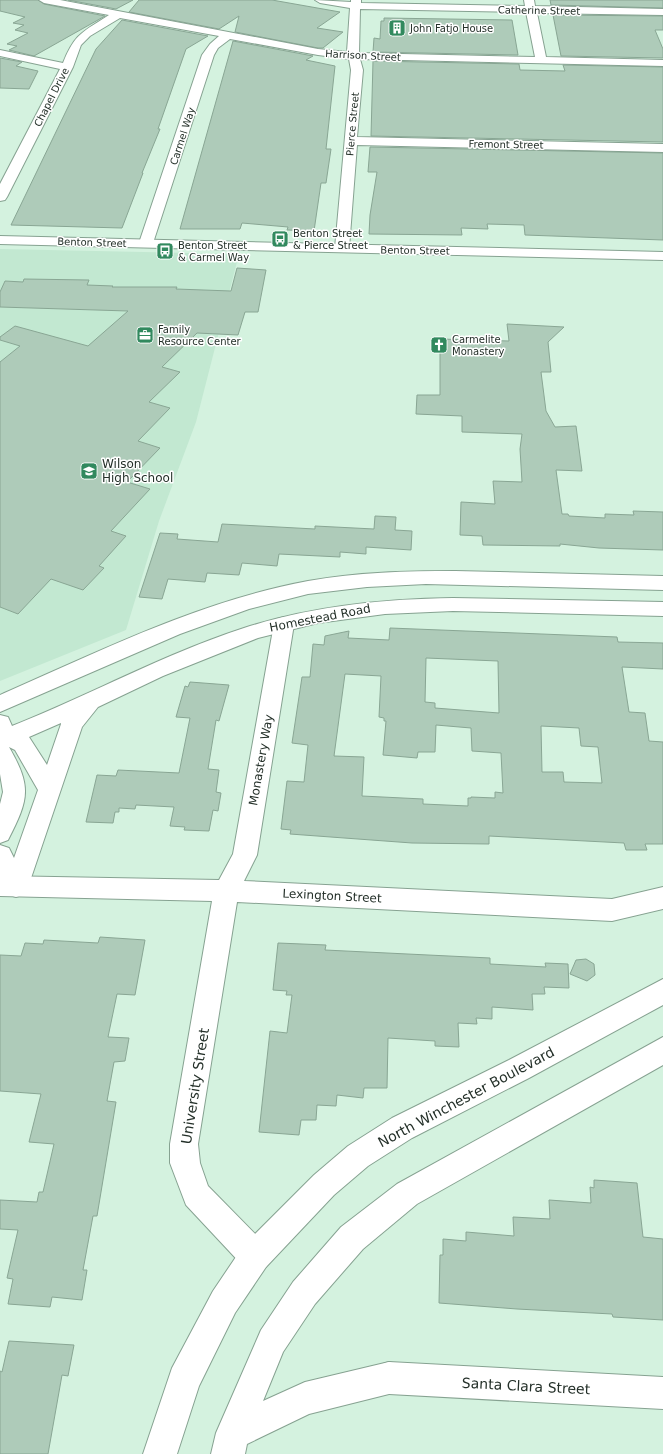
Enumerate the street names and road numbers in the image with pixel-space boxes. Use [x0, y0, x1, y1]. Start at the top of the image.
street label: Catherine Street [498, 4, 580, 17]
street label: Harrison Street [325, 48, 401, 63]
street label: Chapel Drive [32, 66, 71, 128]
street label: Pierce Street [344, 92, 361, 156]
street label: Carmel Way [168, 106, 197, 166]
street label: Fremont Street [469, 138, 544, 151]
street label: Benton Street [57, 236, 127, 249]
street label: Benton Street [380, 244, 450, 257]
street label: Homestead Road [268, 601, 372, 635]
street label: Monastery Way [246, 713, 276, 807]
street label: Lexington Street [282, 886, 382, 906]
street label: University Street [178, 1026, 212, 1145]
street label: North Winchester Boulevard [375, 1044, 557, 1150]
street label: Santa Clara Street [461, 1375, 591, 1397]

